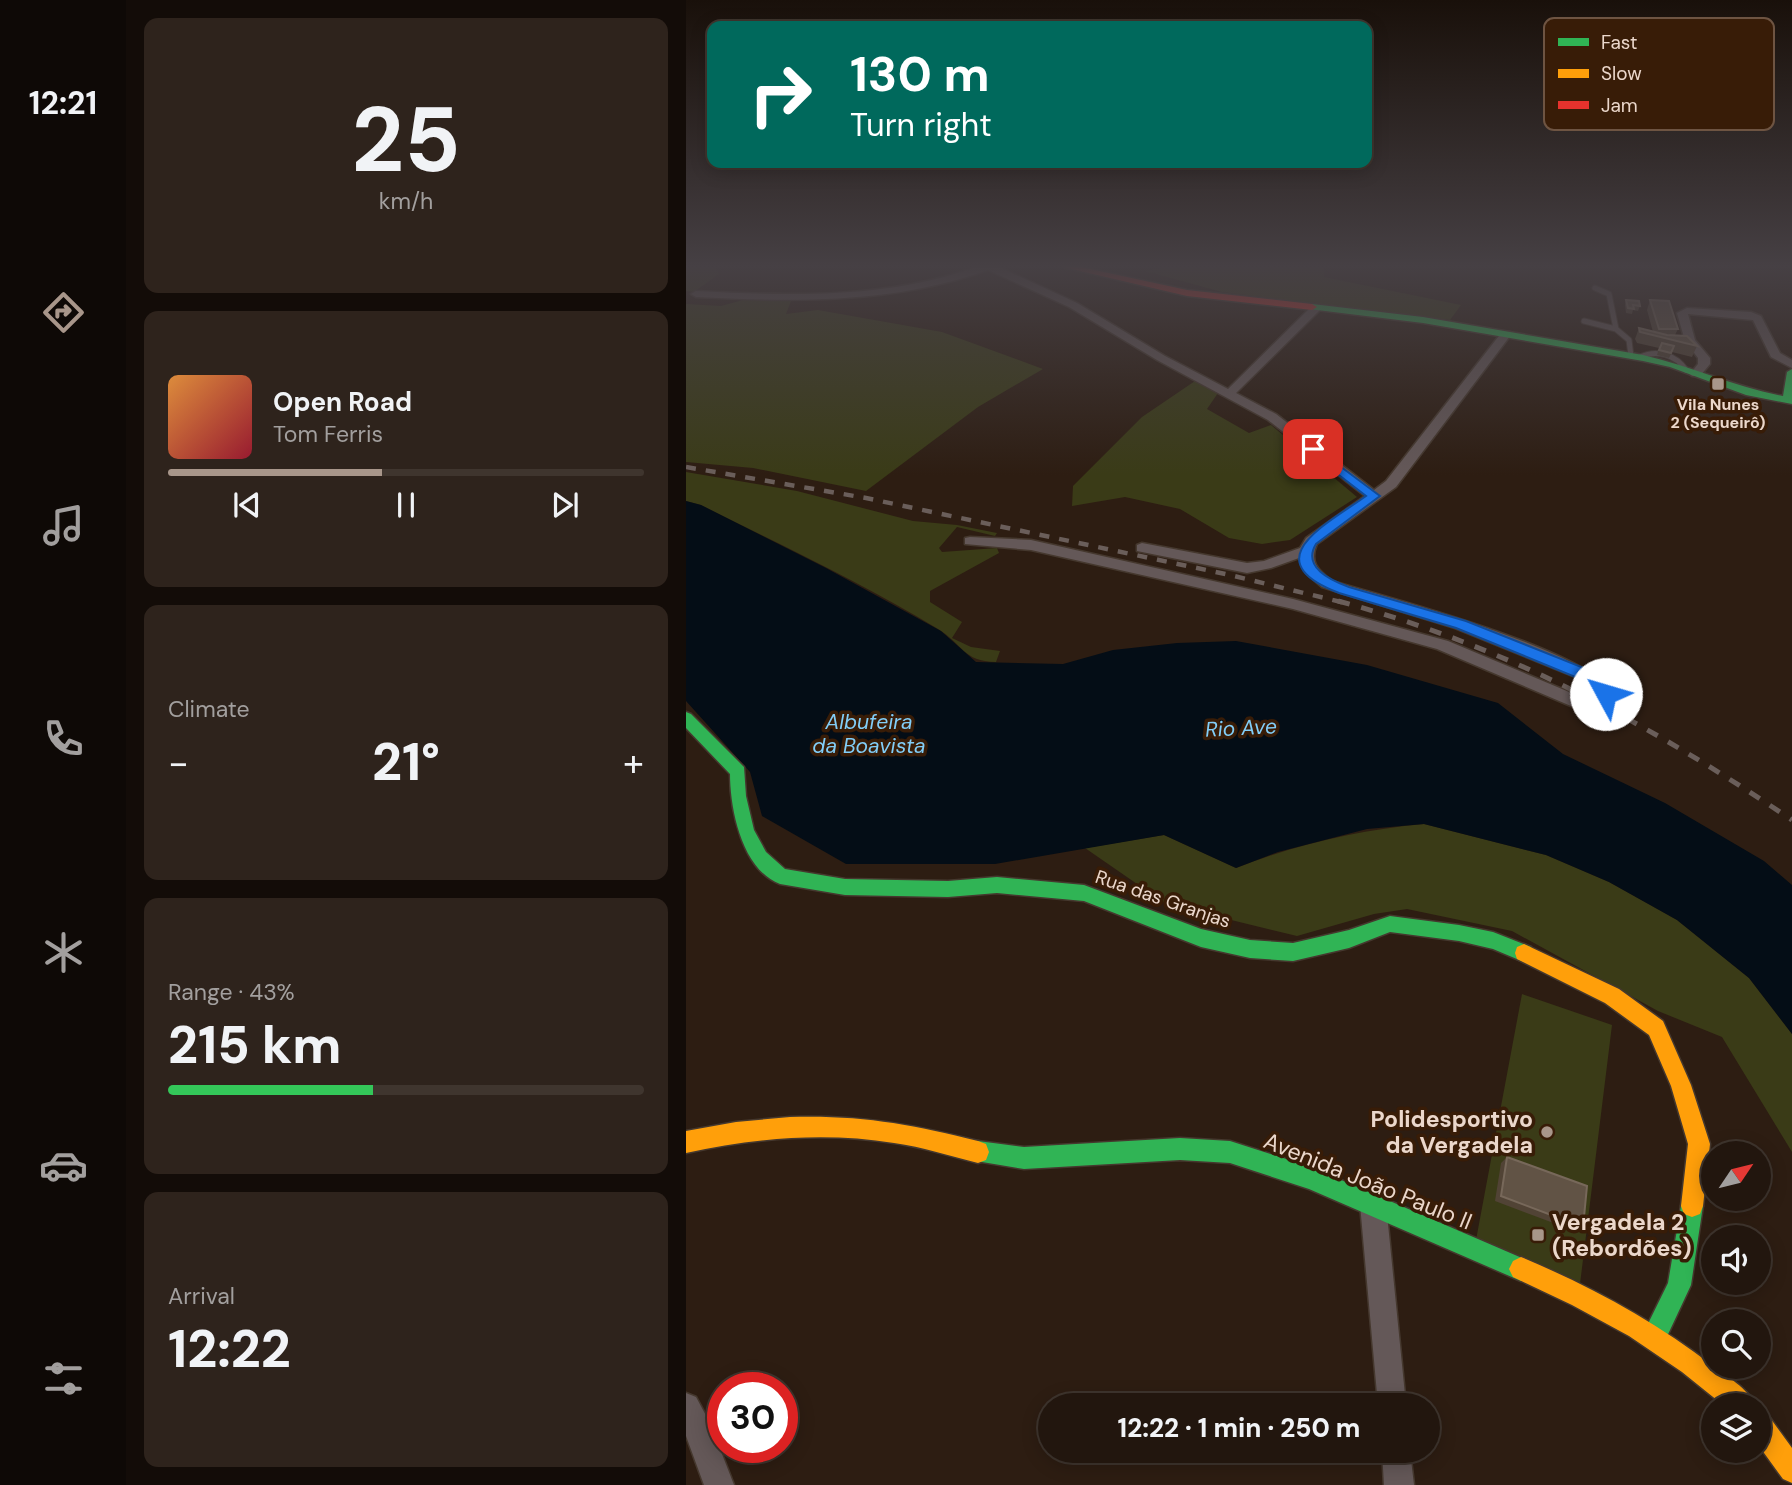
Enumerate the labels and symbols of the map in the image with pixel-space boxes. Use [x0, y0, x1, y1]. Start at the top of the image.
legend [1544, 18, 1774, 130]
text: Fast [1601, 30, 1637, 55]
text: Slow [1601, 61, 1642, 86]
text: Jam [1601, 93, 1638, 118]
marker: Vila Nunes 2 (Sequeirô) [1710, 376, 1726, 392]
place label: Vila Nunes 2 (Sequeirô) [1670, 394, 1766, 433]
pin [1283, 419, 1343, 479]
position arrow [1569, 657, 1643, 731]
water label: Albufeira da Boavista [812, 708, 926, 760]
water label: Rio Ave [1204, 712, 1278, 744]
street label: Rua das Granjas [1092, 864, 1234, 934]
place label: Polidesportivo da Vergadela [1371, 1104, 1533, 1160]
marker: Polidesportivo da Vergadela [1539, 1124, 1555, 1140]
street label: Avenida João Paulo II [1259, 1125, 1477, 1237]
north arrow [1701, 1141, 1771, 1211]
place label: Vergadela 2 (Rebordões) [1552, 1207, 1692, 1263]
marker: Vergadela 2 (Rebordões) [1530, 1227, 1546, 1243]
speed limit sign: 30 [707, 1372, 798, 1463]

